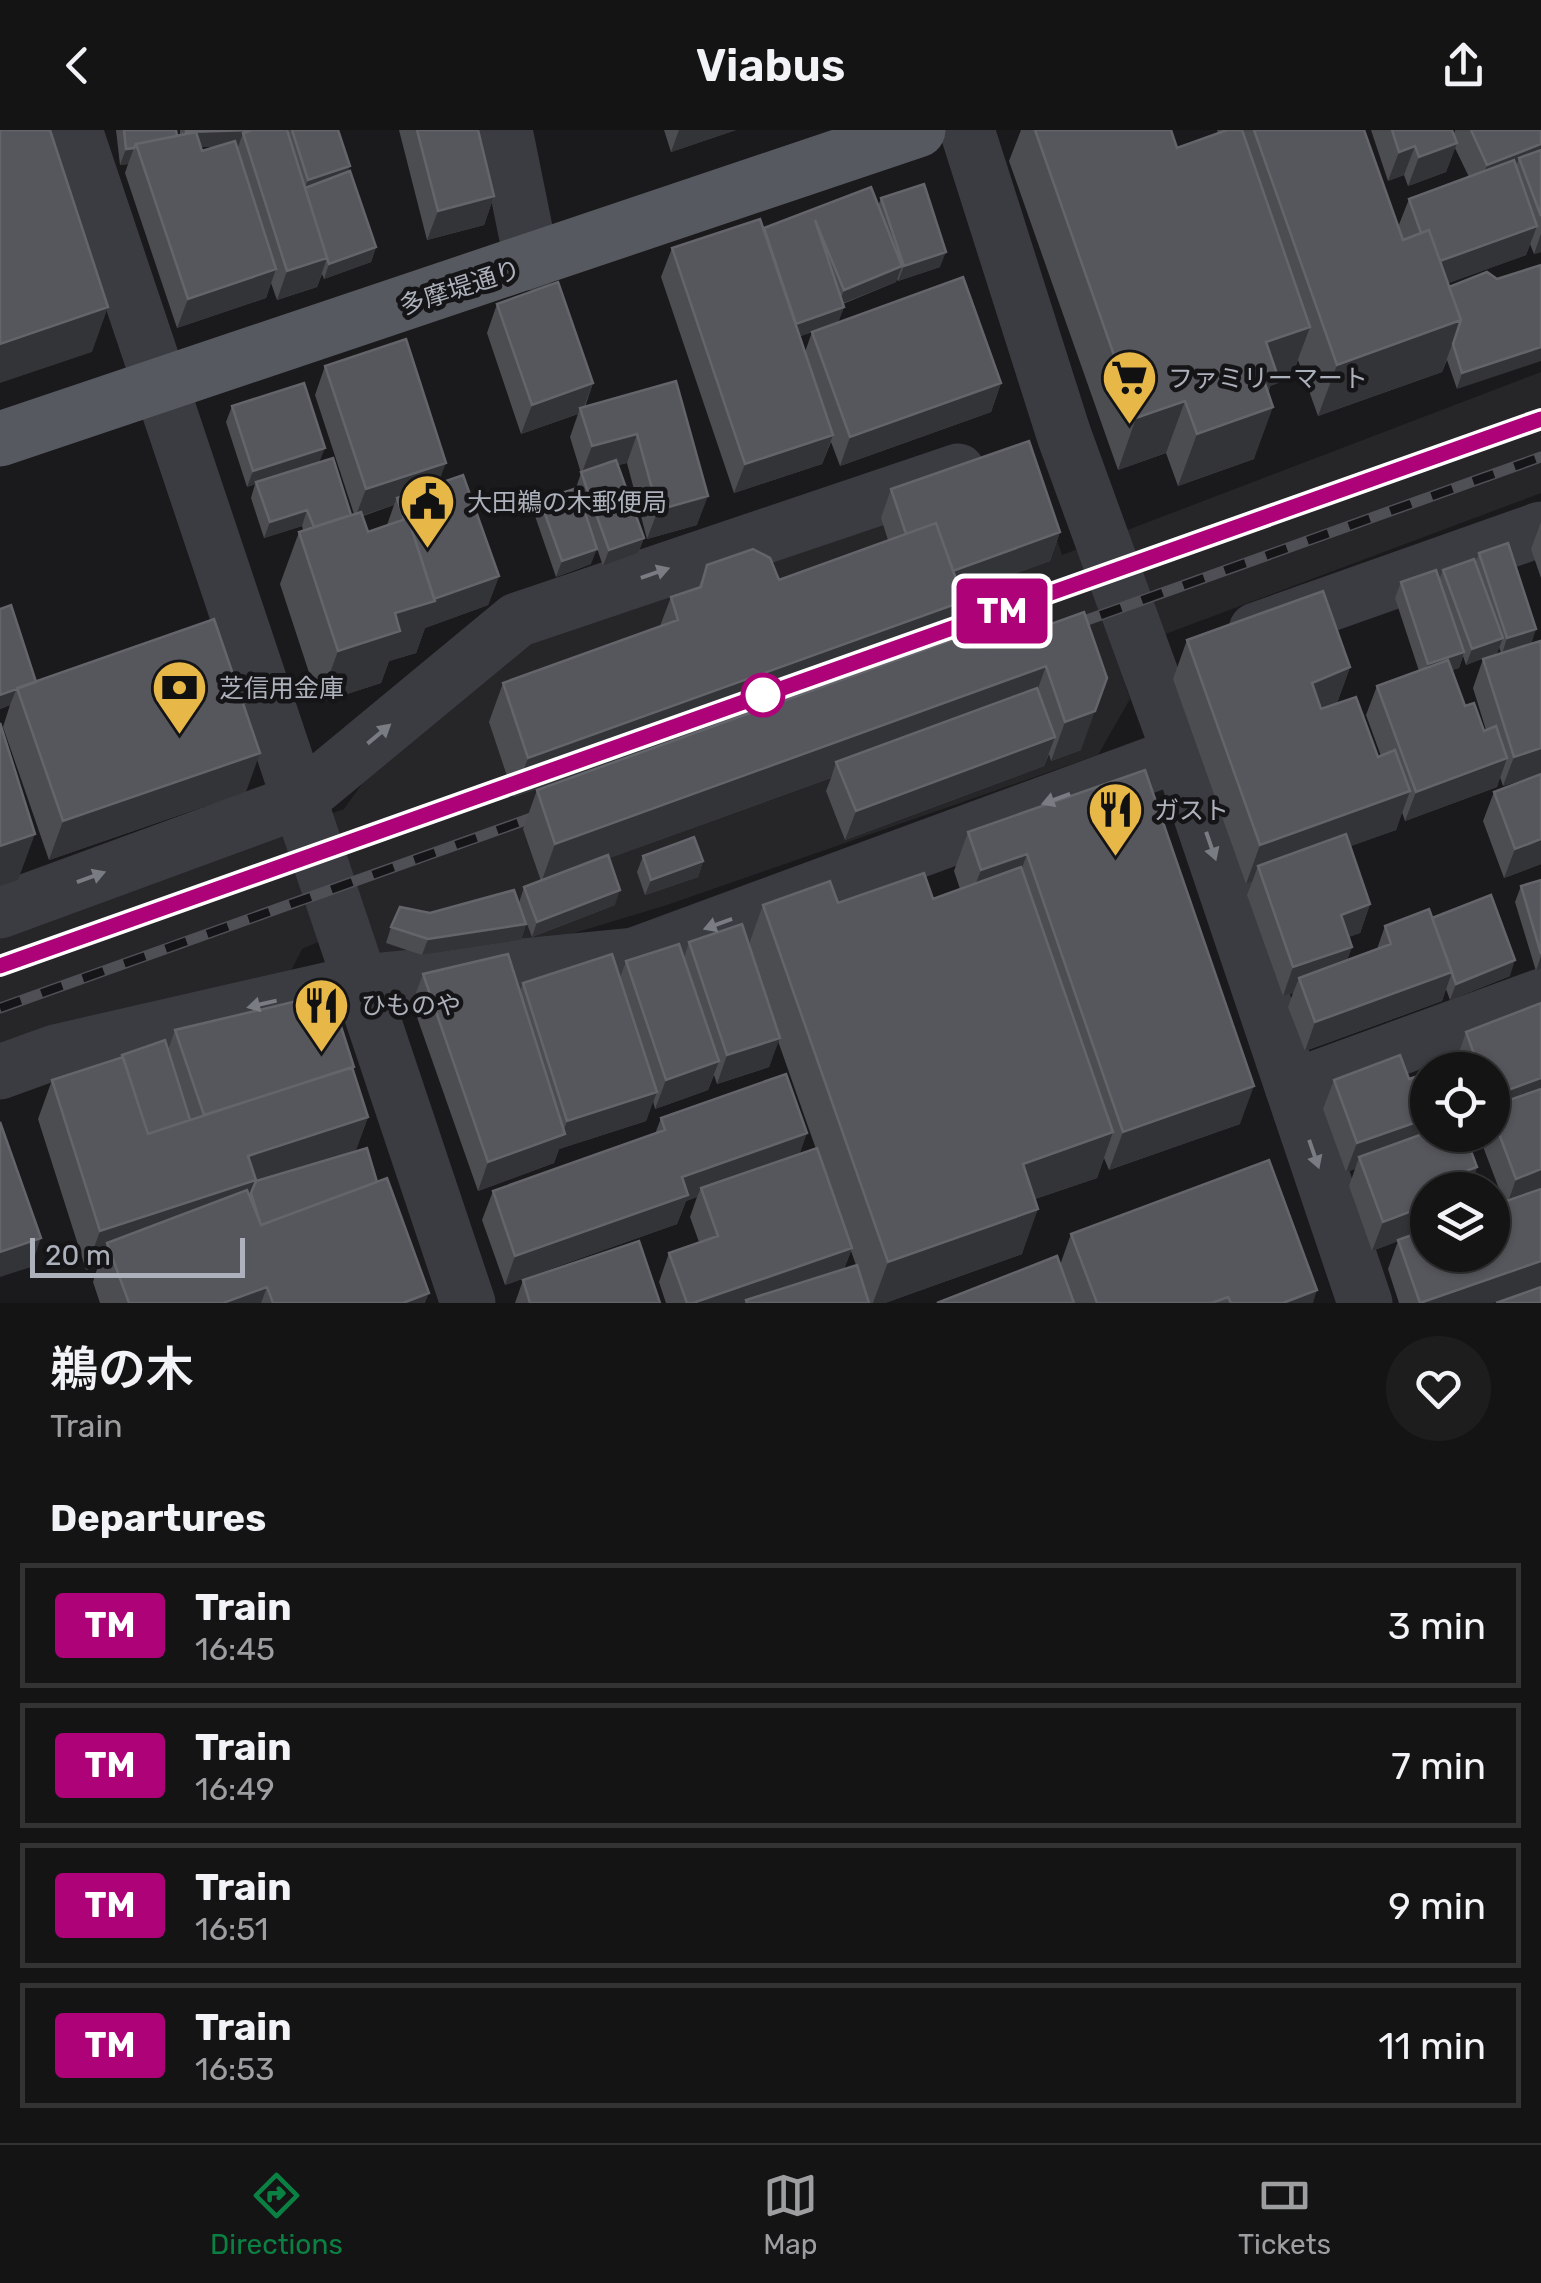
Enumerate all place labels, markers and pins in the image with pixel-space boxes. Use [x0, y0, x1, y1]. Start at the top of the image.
supermarket icon: ファミリーマート [1099, 348, 1159, 427]
place label: ファミリーマート [1168, 364, 1368, 393]
public building icon: 大田鵜の木郵便局 [398, 472, 458, 551]
place label: 大田鵜の木郵便局 [467, 488, 667, 517]
bank icon: 芝信用金庫 [150, 658, 210, 737]
place label: 芝信用金庫 [219, 674, 344, 703]
unlabelled marker [742, 674, 784, 716]
restaurant icon: ガスト [1085, 780, 1145, 859]
place label: ガスト [1154, 796, 1229, 825]
restaurant icon: ひものや [292, 975, 352, 1054]
place label: ひものや [361, 991, 461, 1020]

